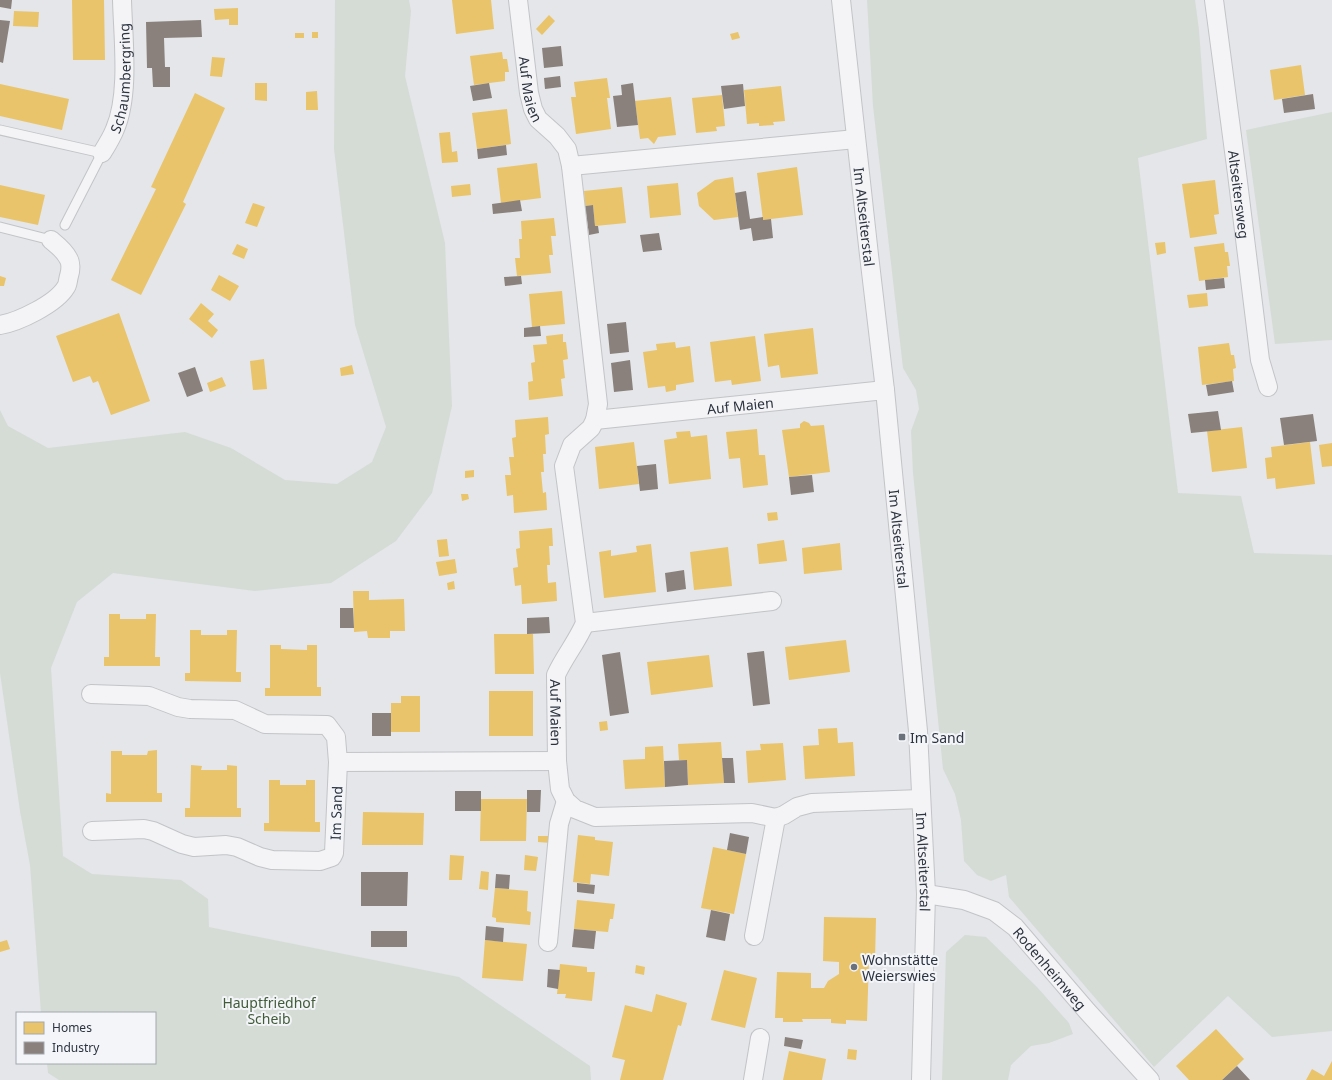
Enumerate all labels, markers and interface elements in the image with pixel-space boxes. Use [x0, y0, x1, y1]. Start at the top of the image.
street label: Schaumbergring [105, 23, 134, 136]
street label: Auf Maien [515, 55, 547, 125]
street label: Altseitersweg [1224, 149, 1254, 240]
street label: Im Altseiterstal [850, 166, 880, 267]
street label: Auf Maien [706, 392, 774, 418]
street label: Im Altseiterstal [885, 488, 914, 589]
street label: Auf Maien [547, 679, 566, 746]
place label: Im Sand [910, 728, 964, 747]
marker: Im Sand [897, 732, 907, 742]
street label: Im Sand [326, 786, 346, 840]
street label: Im Altseiterstal [912, 812, 936, 912]
street label: Rodenheimweg [1009, 923, 1091, 1014]
place label: Wohnstätte Weierswies [862, 950, 938, 985]
marker: Wohnstätte Weierswies [849, 962, 859, 972]
park label: Hauptfriedhof Scheib [222, 993, 317, 1028]
legend [16, 1012, 156, 1064]
text: Homes [52, 1019, 92, 1036]
text: Industry [52, 1039, 100, 1056]

